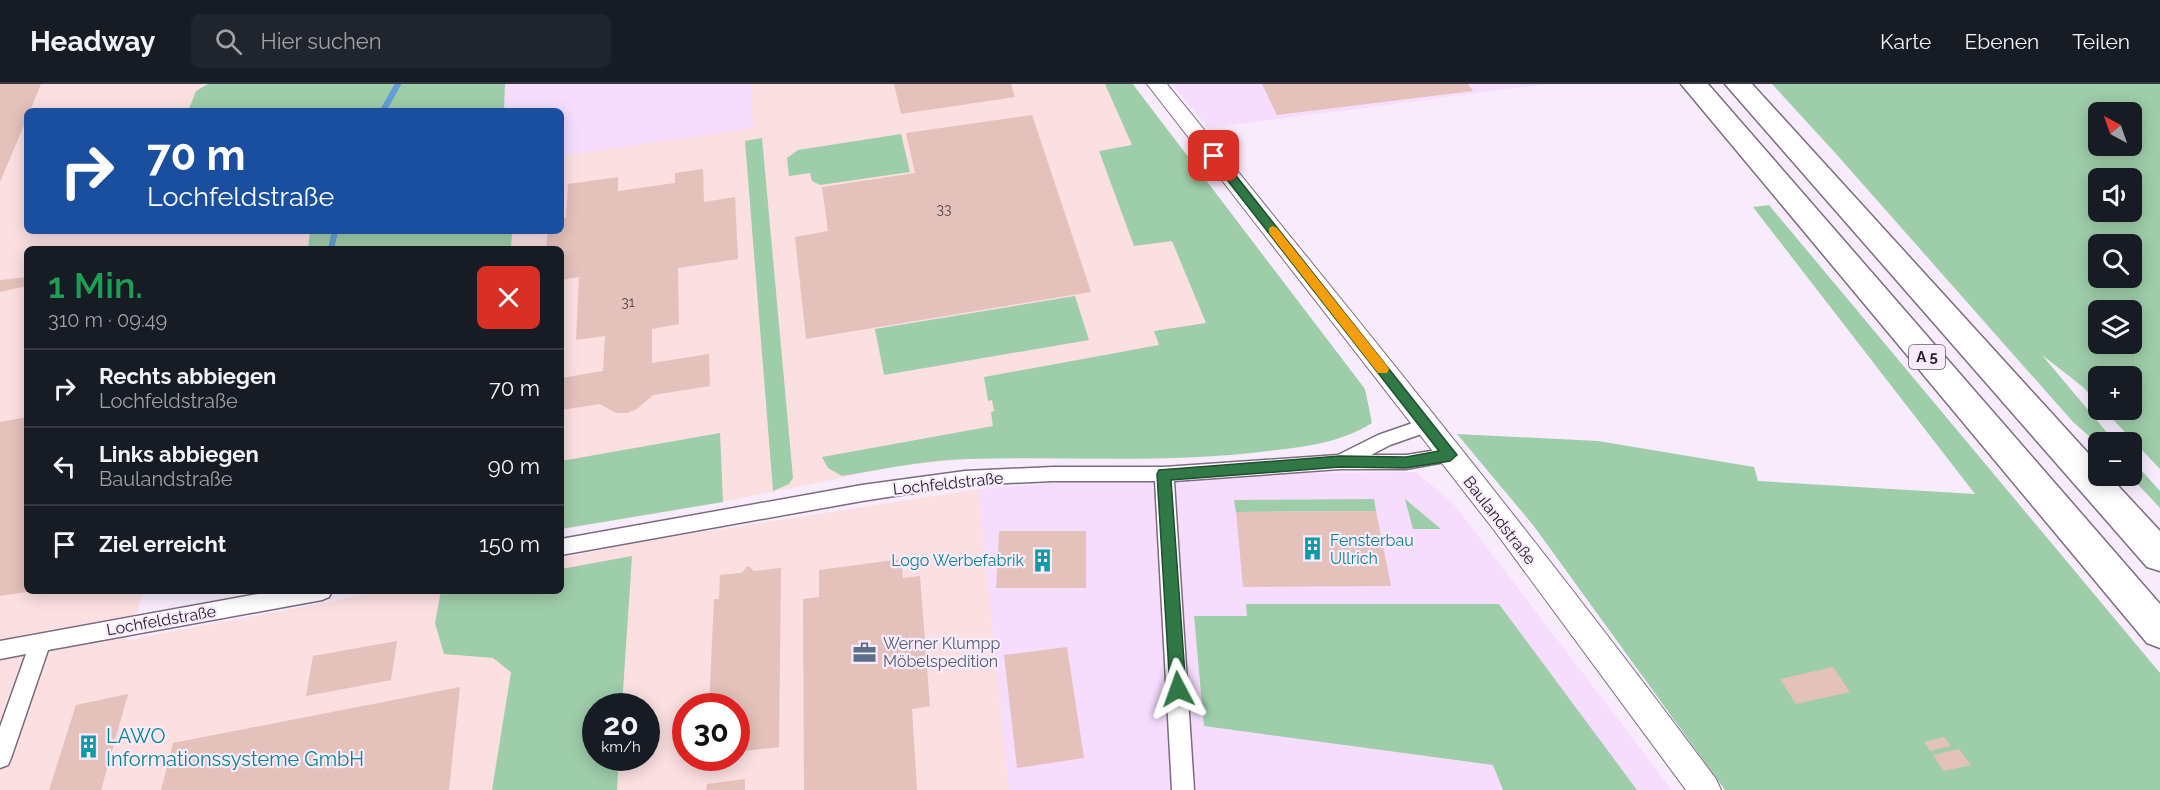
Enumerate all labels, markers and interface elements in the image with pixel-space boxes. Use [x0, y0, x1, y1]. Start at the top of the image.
search box [191, 14, 611, 68]
text: Headway [30, 25, 155, 58]
icon: search [212, 25, 245, 58]
text: Hier suchen [260, 28, 382, 54]
text: Karte [1880, 29, 1931, 54]
text: Ebenen [1964, 29, 2039, 54]
text: Teilen [2072, 29, 2130, 54]
north arrow [2088, 102, 2142, 156]
map controls [2088, 102, 2142, 486]
pin [1188, 130, 1239, 181]
text: 70 m [147, 131, 246, 180]
icon: right [48, 132, 126, 210]
icon: arrive [1197, 139, 1230, 172]
button: sound [2088, 168, 2142, 222]
text: Lochfeldstraße [147, 181, 334, 212]
house number: 33 [937, 201, 951, 217]
button: search [2088, 234, 2142, 288]
text: 1 Min. [48, 264, 143, 306]
button: close [477, 266, 540, 329]
house number: 31 [621, 294, 635, 310]
button: layers [2088, 300, 2142, 354]
text: 310 m · 09:49 [48, 308, 167, 332]
road number: A 5 [1909, 345, 1945, 369]
text: Rechts abbiegen [99, 363, 276, 389]
button: + [2088, 366, 2142, 420]
icon: right [48, 372, 81, 405]
text: 70 m [489, 375, 540, 401]
text: Lochfeldstraße [99, 389, 238, 413]
button: − [2088, 432, 2142, 486]
text: Links abbiegen [99, 441, 259, 467]
icon: left [48, 450, 81, 483]
text: 90 m [488, 453, 540, 479]
text: Baulandstraße [99, 467, 233, 491]
street label: Lochfeldstraße [892, 468, 1004, 499]
street label: Baulandstraße [1459, 472, 1540, 568]
icon: arrive [48, 528, 81, 561]
text: Ziel erreicht [99, 531, 226, 557]
text: 150 m [479, 531, 540, 557]
place label: Fensterbau Ullrich [1330, 531, 1414, 568]
building icon: Fensterbau Ullrich [1299, 536, 1325, 562]
building icon: Logo Werbefabrik [1029, 547, 1055, 573]
place label: Logo Werbefabrik [891, 551, 1025, 570]
street label: Lochfeldstraße [105, 601, 217, 639]
place label: Werner Klumpp Möbelspedition [883, 634, 1000, 671]
office icon: Werner Klumpp Möbelspedition [852, 639, 878, 665]
position arrow [1146, 657, 1210, 721]
speed limit sign: 30 [672, 693, 750, 771]
text: 20 [603, 707, 639, 742]
place label: LAWO Informationssysteme GmbH [106, 724, 364, 771]
building icon: LAWO Informationssysteme GmbH [75, 734, 101, 760]
text: km/h [601, 738, 641, 756]

